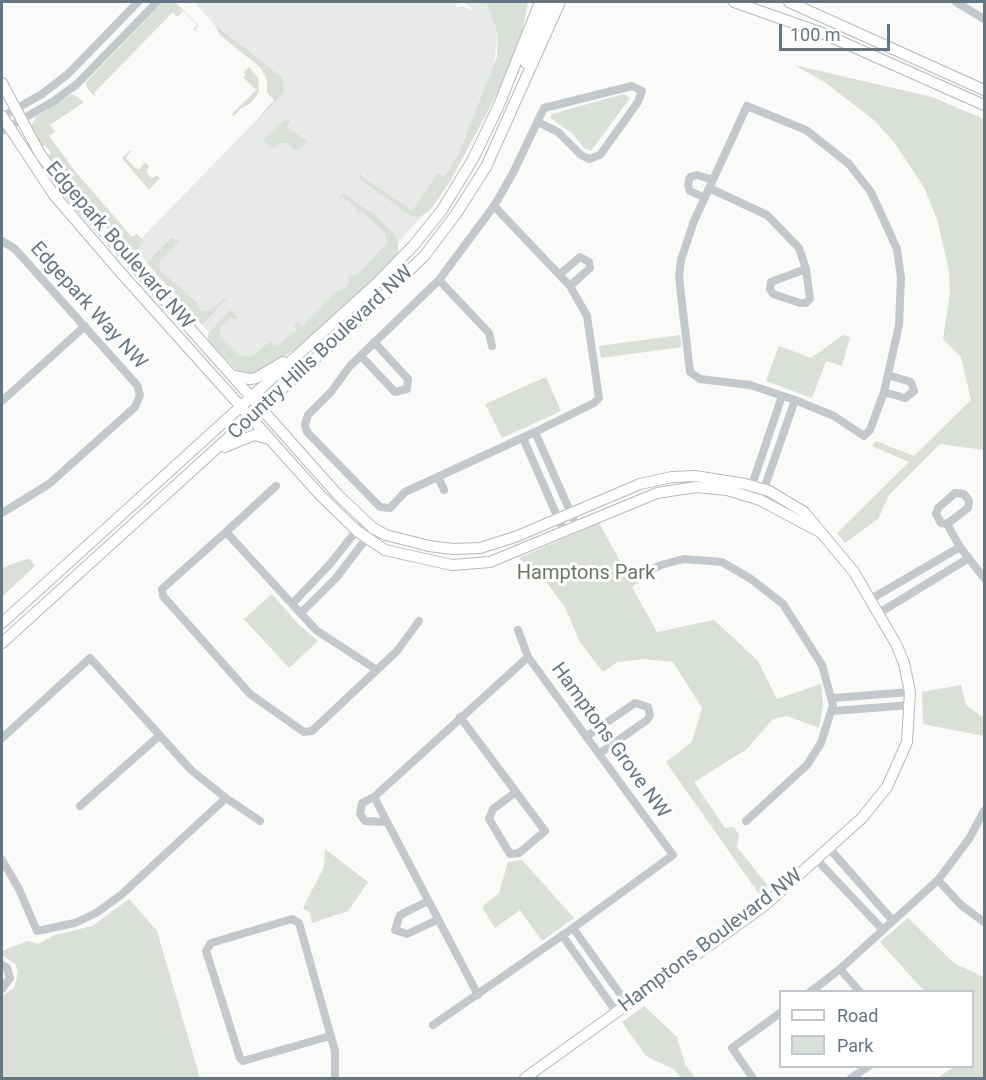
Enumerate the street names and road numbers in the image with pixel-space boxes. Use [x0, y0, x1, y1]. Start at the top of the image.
street label: Edgepark Boulevard NW [40, 157, 198, 335]
street label: Edgepark Way NW [25, 237, 151, 375]
street label: Country Hills Boulevard NW [224, 261, 418, 445]
street label: Hamptons Grove NW [545, 658, 675, 824]
street label: Hamptons Boulevard NW [615, 864, 807, 1018]

